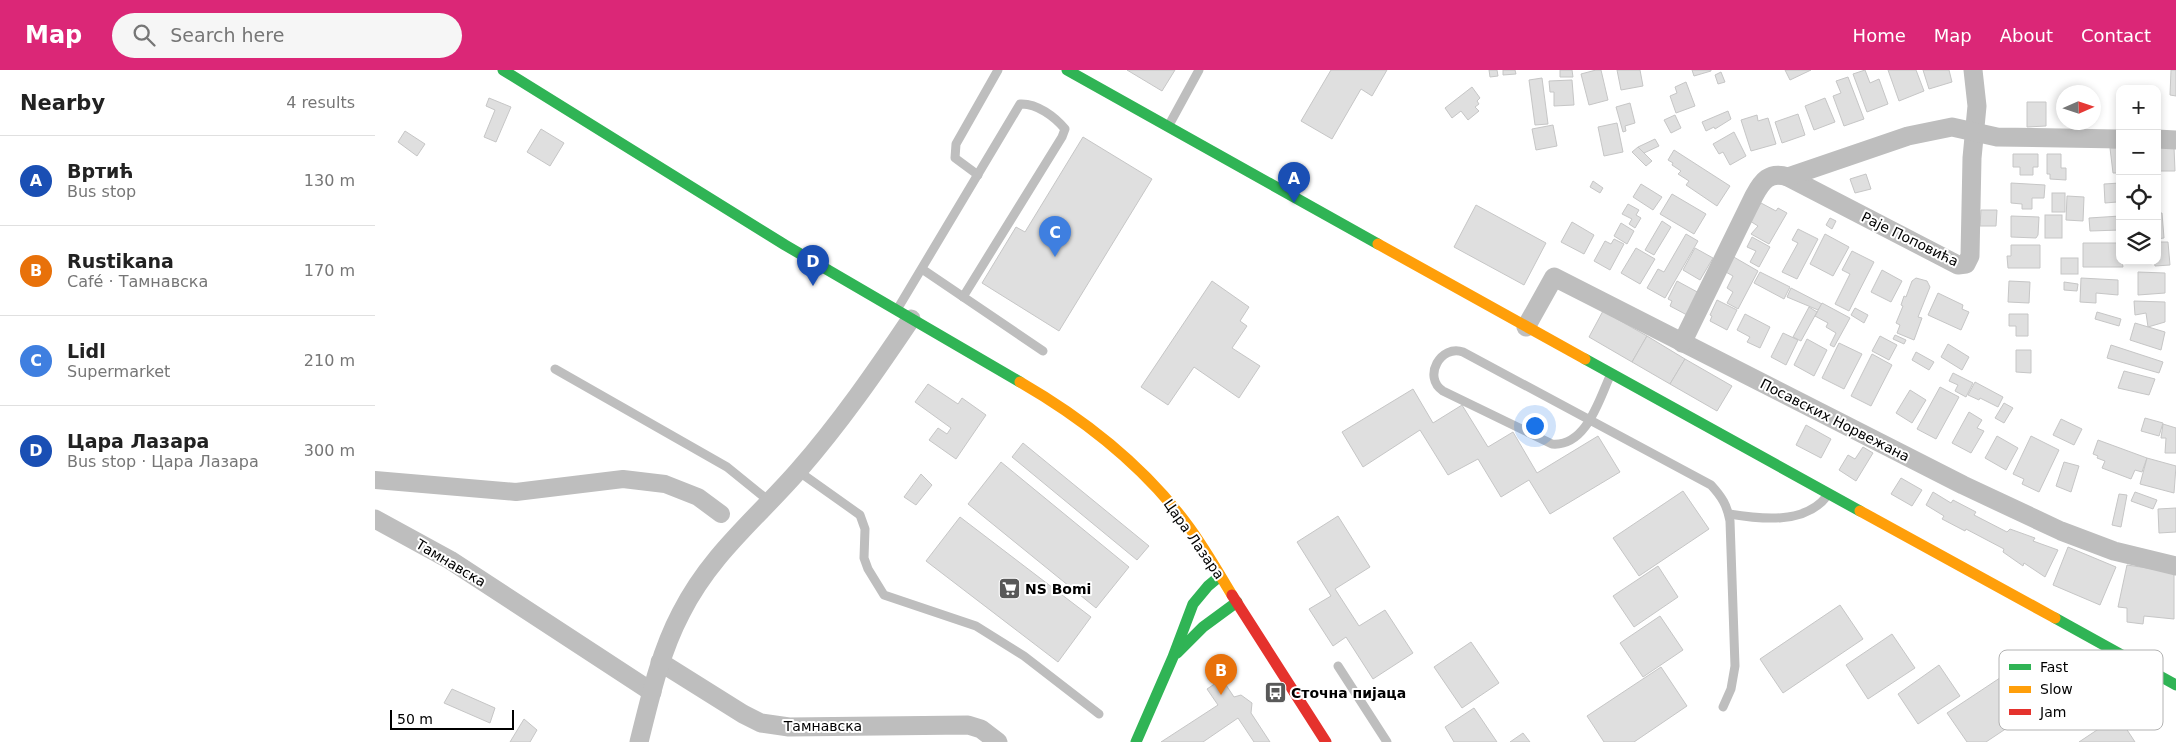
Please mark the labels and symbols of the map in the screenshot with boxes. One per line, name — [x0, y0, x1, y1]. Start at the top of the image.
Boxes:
north arrow — [2056, 85, 2101, 130]
pin: A — [1278, 162, 1310, 203]
street label: Раје Поповића — [1859, 209, 1961, 269]
pin: C — [1039, 216, 1071, 257]
pin: D — [797, 245, 829, 286]
street label: Посавских Норвежана — [1758, 375, 1912, 465]
your location — [1522, 413, 1548, 439]
street label: Цара Лазара — [1160, 496, 1228, 582]
street label: Тамнавска — [412, 535, 489, 590]
supermarket icon: NS Bomi — [997, 577, 1021, 601]
place label: NS Bomi — [1025, 581, 1091, 597]
legend — [1999, 650, 2163, 730]
pin: B — [1205, 654, 1237, 695]
text: Fast — [2040, 659, 2069, 675]
bus stop icon: Сточна пијаца — [1263, 681, 1287, 705]
text: Slow — [2040, 681, 2073, 697]
place label: Сточна пијаца — [1291, 685, 1406, 701]
text: Jam — [2039, 704, 2066, 720]
scale bar — [390, 707, 514, 730]
street label: Тамнавска — [783, 718, 862, 734]

